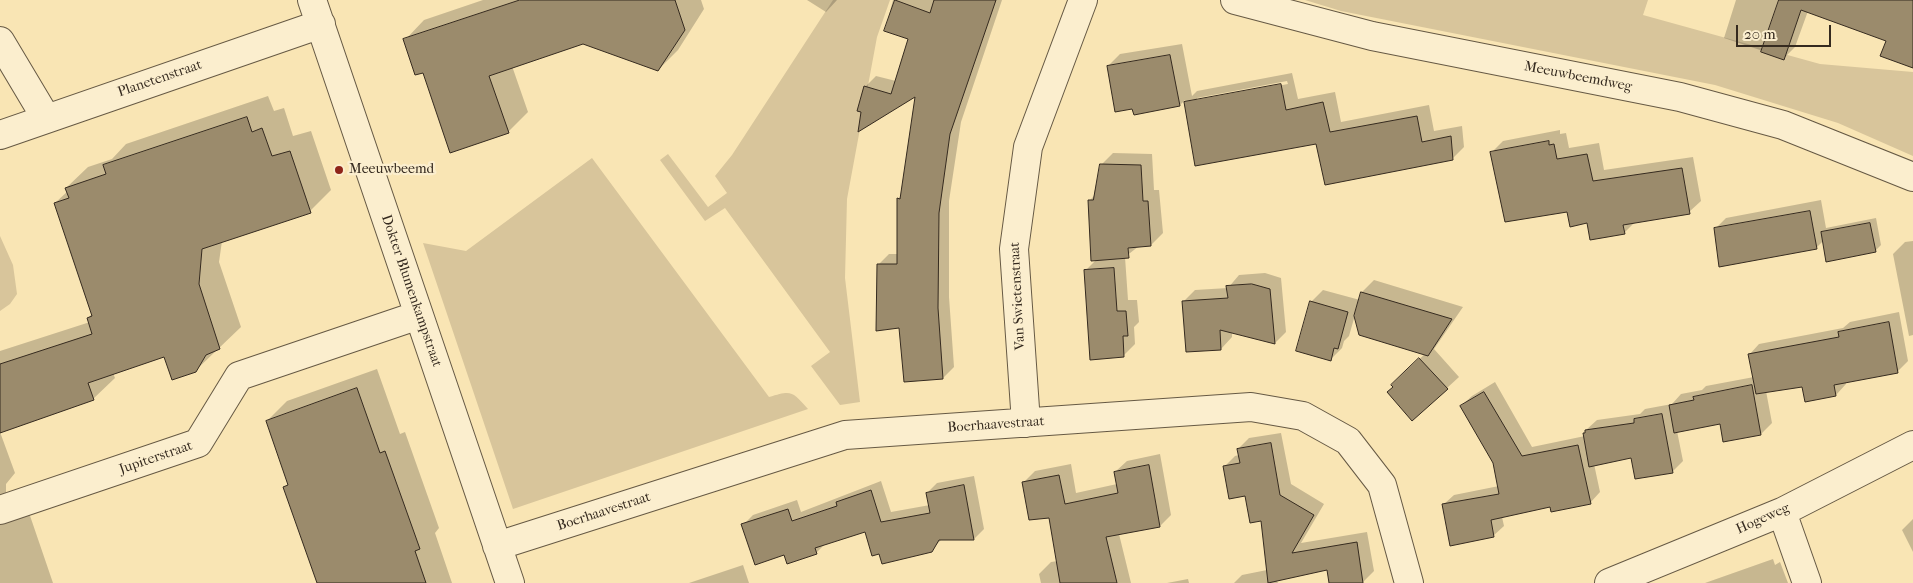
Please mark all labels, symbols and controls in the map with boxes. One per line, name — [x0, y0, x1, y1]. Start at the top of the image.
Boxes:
scale bar — [1738, 15, 1833, 47]
text: 20 m — [1744, 25, 1776, 43]
street label: Planetenstraat — [116, 57, 204, 101]
street label: Meeuwbeemdweg — [1523, 58, 1633, 96]
place label: Meeuwbeemd — [349, 162, 434, 178]
marker: Meeuwbeemd — [333, 164, 345, 176]
street label: Dokter Blumenkampstraat — [377, 213, 445, 369]
street label: Van Swietenstraat — [1007, 241, 1029, 351]
street label: Boerhaavestraat — [947, 413, 1045, 437]
street label: Jupiterstraat — [117, 438, 195, 478]
street label: Boerhaavestraat — [555, 489, 653, 535]
street label: Hogeweg — [1734, 500, 1792, 538]

